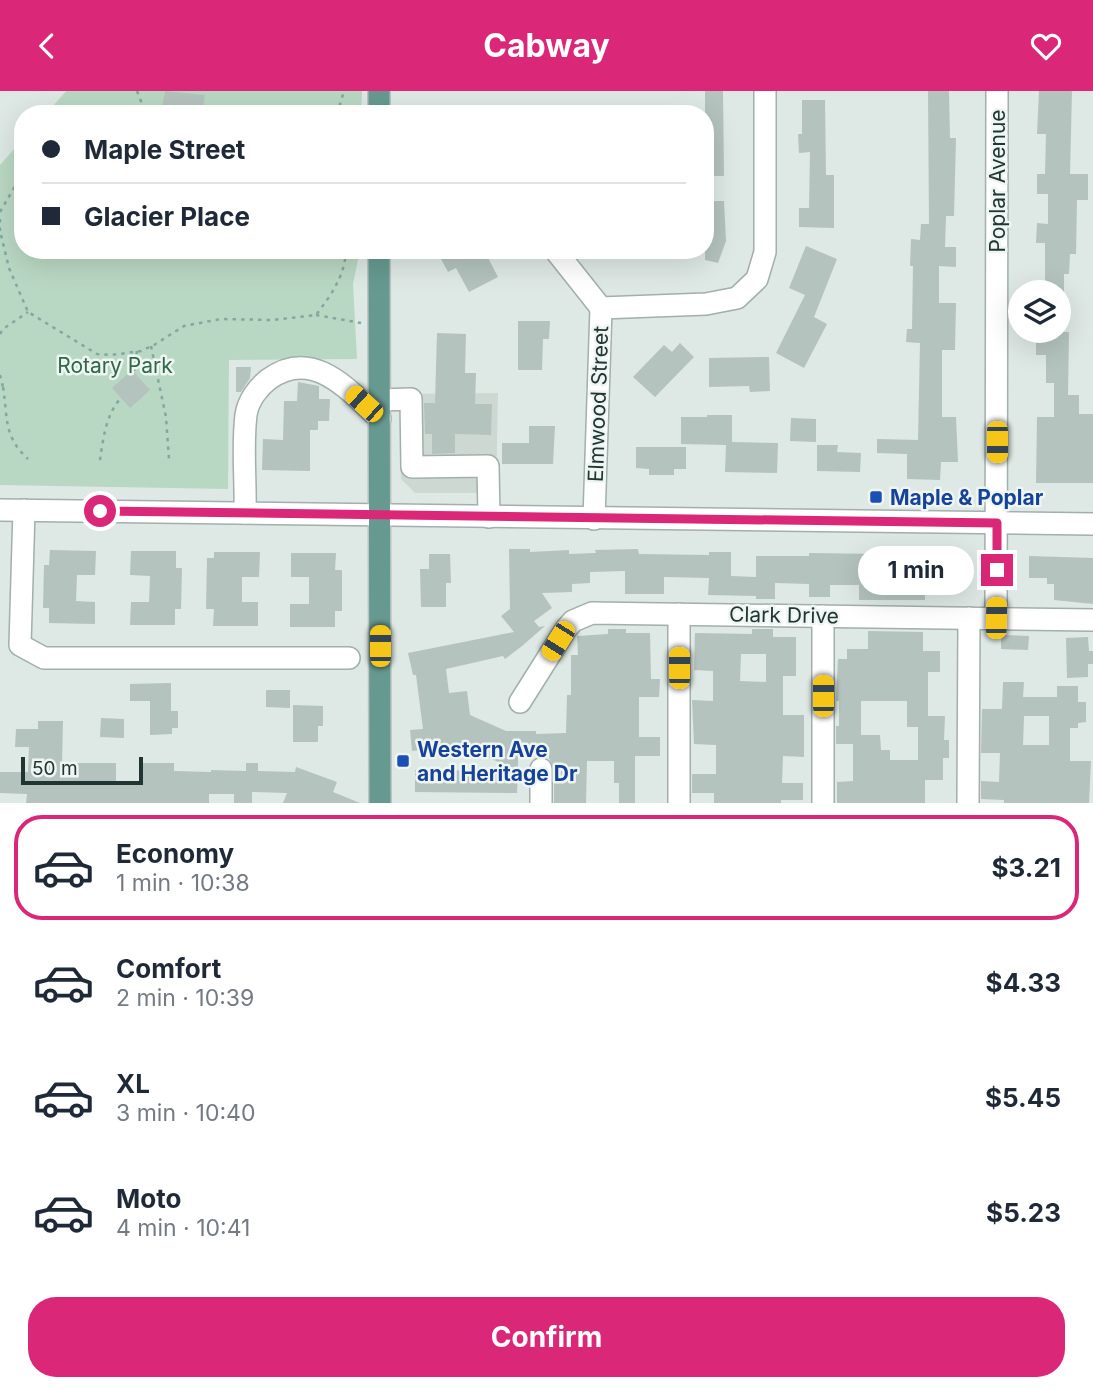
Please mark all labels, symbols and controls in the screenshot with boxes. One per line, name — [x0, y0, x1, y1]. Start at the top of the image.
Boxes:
text: Cabway — [483, 26, 610, 65]
icon: back — [28, 27, 66, 65]
icon: heart — [1027, 27, 1065, 65]
street label: Poplar Avenue — [985, 109, 1010, 253]
text: Maple Street — [84, 134, 245, 165]
text: Glacier Place — [84, 201, 250, 232]
map controls — [1008, 280, 1071, 343]
button: layers — [1008, 280, 1071, 343]
street label: Elmwood Street — [583, 325, 613, 482]
park label: Rotary Park — [57, 353, 173, 378]
car — [342, 382, 387, 426]
car — [987, 421, 1008, 463]
place label: Maple & Poplar — [890, 485, 1044, 510]
marker: Maple & Poplar — [868, 489, 884, 505]
route start — [84, 495, 116, 527]
callout: 1 min — [857, 545, 972, 595]
route end — [981, 554, 1013, 586]
text: 1 min — [888, 556, 944, 584]
car — [986, 597, 1007, 639]
street label: Clark Drive — [729, 602, 839, 628]
car — [538, 618, 579, 664]
car — [370, 625, 391, 667]
car — [669, 647, 690, 689]
car — [813, 675, 834, 717]
place label: Western Ave and Heritage Dr — [417, 737, 578, 786]
marker: Western Ave and Heritage Dr — [395, 753, 411, 769]
scale bar — [21, 754, 144, 786]
text: 50 m — [32, 757, 78, 780]
icon: car — [32, 836, 95, 899]
text: Economy — [116, 838, 234, 869]
text: $3.21 — [991, 852, 1061, 883]
text: 1 min · 10:38 — [116, 869, 250, 897]
icon: car — [32, 951, 95, 1014]
text: Comfort — [116, 953, 221, 984]
text: $4.33 — [986, 967, 1061, 998]
text: 2 min · 10:39 — [116, 984, 254, 1012]
icon: car — [32, 1066, 95, 1129]
text: XL — [116, 1068, 150, 1099]
text: $5.45 — [985, 1082, 1061, 1113]
text: 3 min · 10:40 — [116, 1099, 255, 1127]
icon: car — [32, 1181, 95, 1244]
text: Moto — [116, 1183, 181, 1214]
text: $5.23 — [986, 1197, 1061, 1228]
text: 4 min · 10:41 — [116, 1214, 250, 1242]
button: Confirm — [28, 1297, 1065, 1377]

